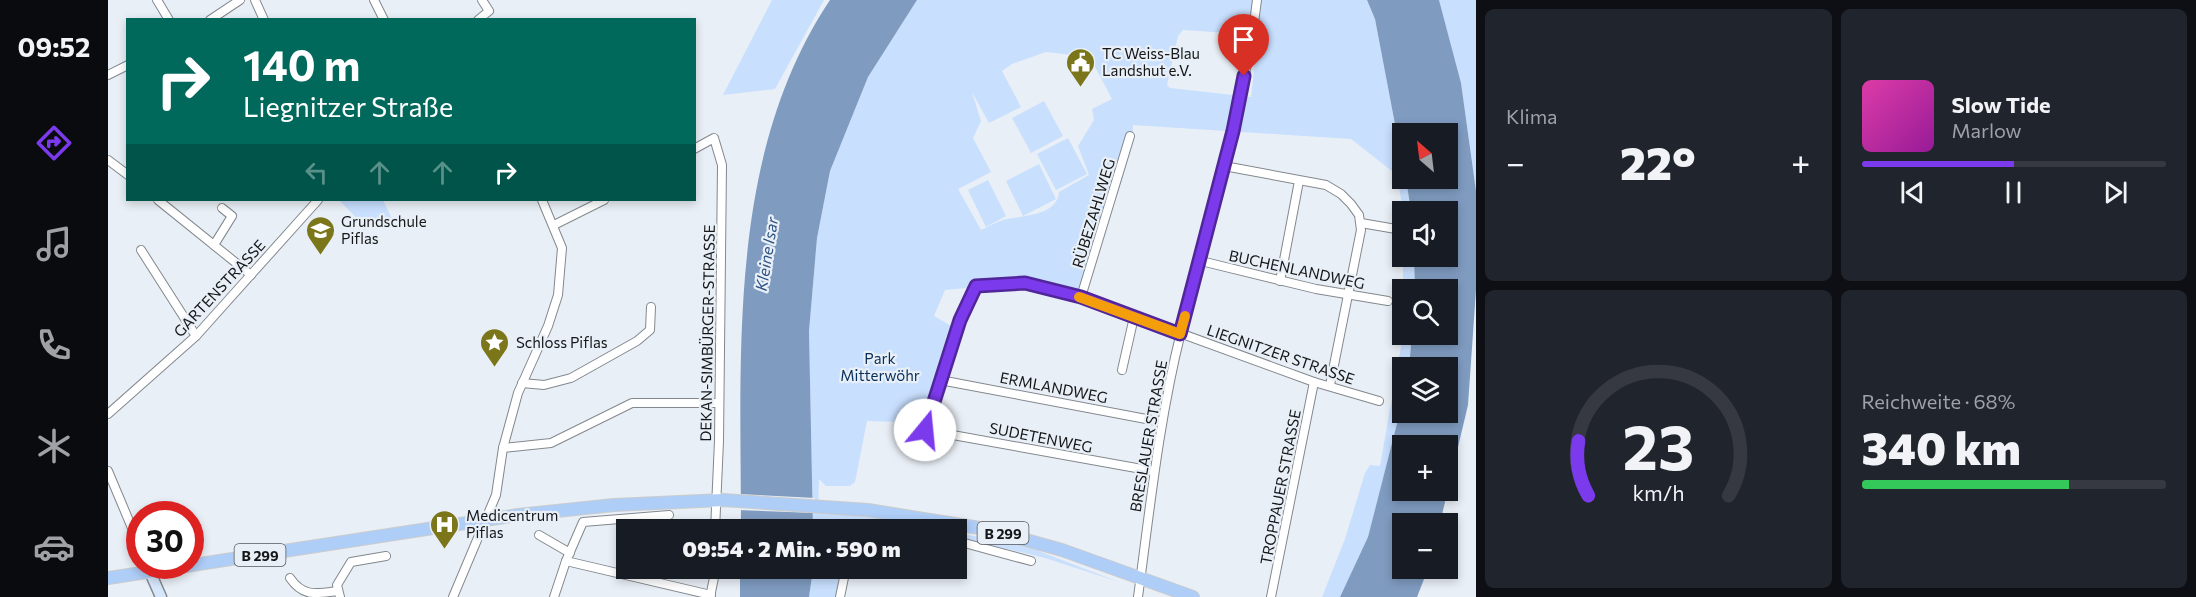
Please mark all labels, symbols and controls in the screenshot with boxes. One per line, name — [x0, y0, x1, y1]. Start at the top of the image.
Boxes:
pin — [1218, 14, 1269, 76]
icon: arrive — [1227, 23, 1260, 56]
text: 09:52 — [18, 30, 90, 63]
text: 140 m — [243, 38, 360, 90]
icon: right — [144, 42, 222, 120]
place label: TC Weiss-Blau Landshut e.V. — [1102, 44, 1200, 79]
public building icon: TC Weiss-Blau Landshut e.V. — [1065, 46, 1097, 88]
text: Liegnitzer Straße — [243, 90, 453, 123]
text: Slow Tide — [1952, 91, 2051, 118]
text: Klima — [1506, 104, 1558, 128]
text: Marlow — [1952, 118, 2022, 142]
icon: directions — [33, 122, 75, 164]
north arrow — [1392, 123, 1458, 189]
map controls — [1392, 123, 1458, 579]
text: 22° — [1620, 134, 1696, 189]
text: − — [1506, 141, 1525, 182]
text: + — [1791, 141, 1810, 182]
icon: left — [300, 156, 333, 189]
icon: ahead — [363, 156, 396, 189]
icon: ahead — [426, 156, 459, 189]
icon: right — [489, 156, 522, 189]
street label: RÜBEZAHLWEG — [1068, 156, 1118, 270]
icon: previous — [1896, 176, 1929, 209]
icon: pause — [1997, 176, 2030, 209]
icon: next — [2099, 176, 2132, 209]
button: sound — [1392, 201, 1458, 267]
place label: Grundschule Piflas — [341, 212, 427, 247]
school or university icon: Grundschule Piflas — [304, 214, 336, 256]
water label: Kleine Isar — [751, 215, 781, 292]
icon: music — [33, 223, 75, 265]
street label: DEKAN-SIMBÜRGER-STRASSE — [696, 224, 718, 442]
street label: GARTENSTRASSE — [169, 236, 269, 340]
street label: BUCHENLANDWEG — [1227, 246, 1367, 292]
button: search — [1392, 279, 1458, 345]
street label: LIEGNITZER STRASSE — [1205, 320, 1357, 388]
icon: phone — [33, 324, 75, 366]
place icon: Schloss Piflas — [479, 326, 511, 368]
place label: Schloss Piflas — [516, 333, 608, 351]
park label: Park Mitterwöhr — [840, 349, 920, 384]
button: layers — [1392, 357, 1458, 423]
street label: BRESLAUER STRASSE — [1126, 359, 1170, 513]
street label: ERMLANDWEG — [999, 368, 1109, 406]
text: Reichweite · 68% — [1862, 389, 2015, 413]
position arrow — [893, 398, 957, 462]
text: 23 — [1622, 407, 1694, 483]
street label: TROPPAUER STRASSE — [1256, 408, 1304, 566]
street label: SUDETENWEG — [988, 418, 1094, 456]
text: 340 km — [1862, 419, 2021, 474]
icon: climate — [33, 425, 75, 467]
button: + — [1392, 435, 1458, 501]
text: km/h — [1632, 479, 1684, 505]
speed limit sign: 30 — [126, 501, 204, 579]
place label: Medicentrum Piflas — [466, 506, 558, 541]
hospital icon: Medicentrum Piflas — [429, 508, 461, 550]
button: − — [1392, 513, 1458, 579]
road number: B 299 — [978, 522, 1028, 544]
icon: car — [33, 526, 75, 568]
text: 09:54 · 2 Min. · 590 m — [682, 535, 901, 562]
road number: B 299 — [234, 544, 286, 566]

